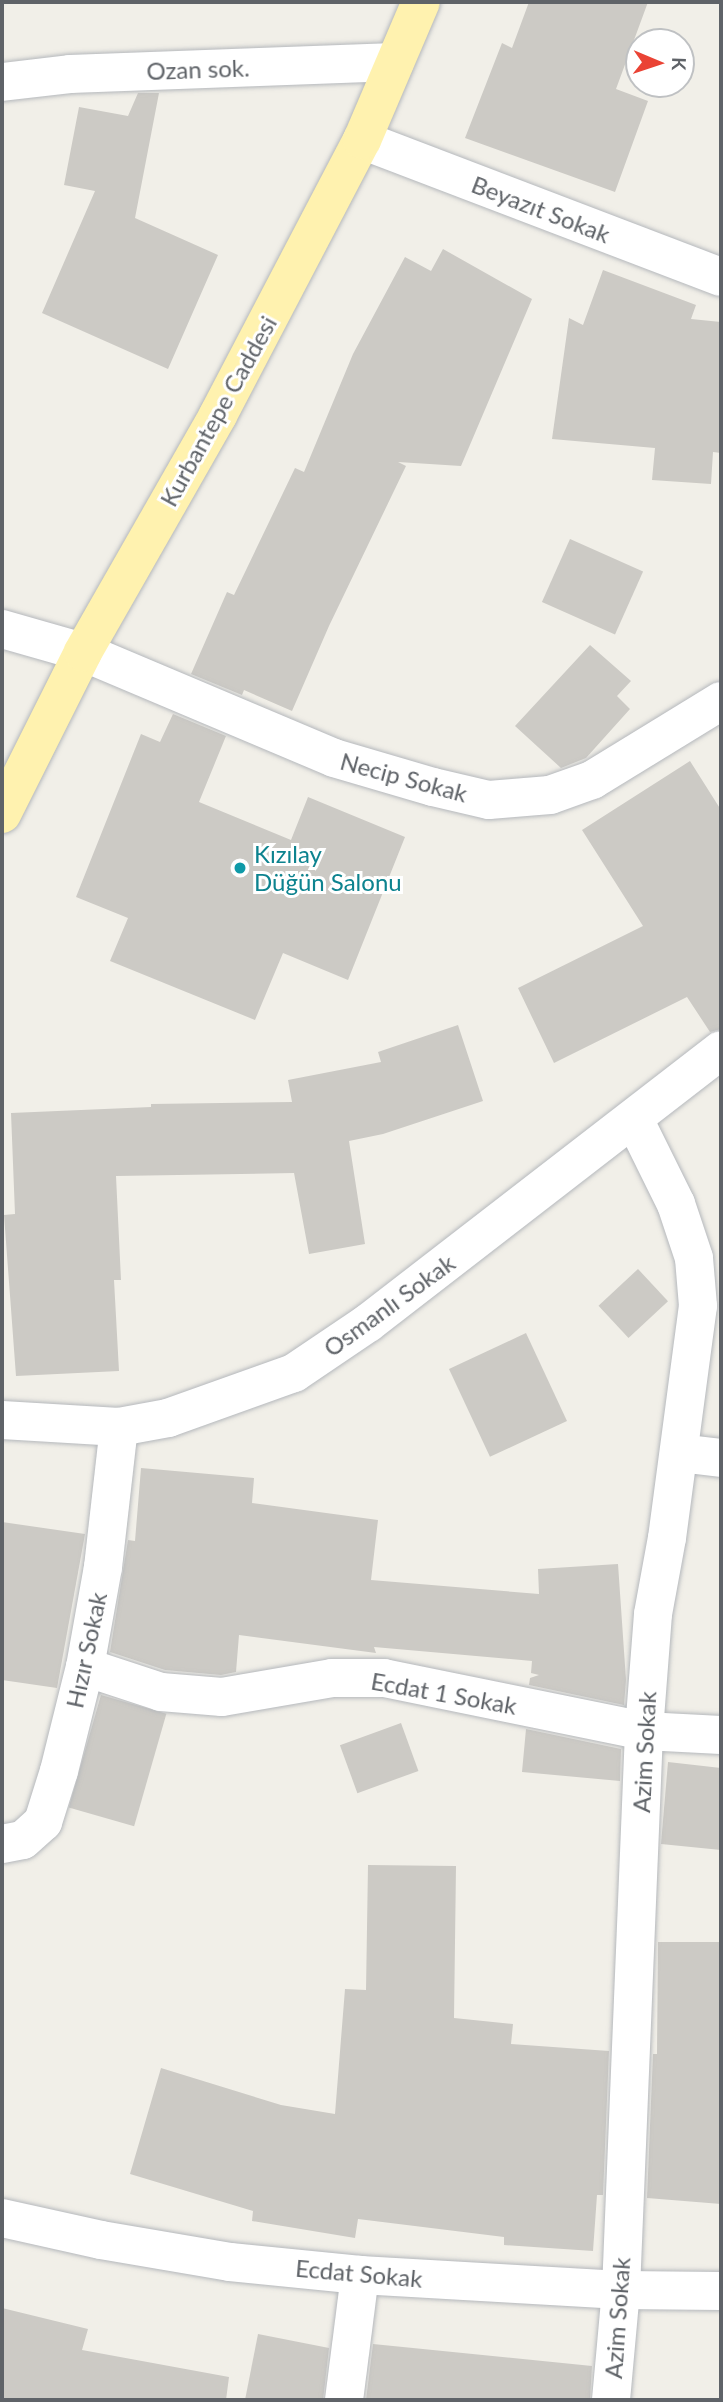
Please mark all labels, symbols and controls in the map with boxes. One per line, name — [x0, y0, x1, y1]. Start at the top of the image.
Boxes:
north arrow — [625, 28, 695, 98]
street label: Ozan sok. — [146, 53, 250, 85]
text: K — [668, 57, 691, 71]
street label: Beyazıt Sokak — [468, 169, 614, 249]
street label: Kurbantepe Caddesi — [154, 311, 282, 511]
street label: Necip Sokak — [337, 746, 471, 808]
place label: Kızılay Düğün Salonu — [254, 840, 402, 896]
marker: Kızılay Düğün Salonu — [232, 860, 248, 876]
street label: Osmanlı Sokak — [318, 1248, 460, 1362]
street label: Hızır Sokak — [60, 1589, 112, 1711]
street label: Ecdat 1 Sokak — [369, 1666, 519, 1720]
street label: Azim Sokak — [626, 1691, 662, 1813]
street label: Ecdat Sokak — [294, 2253, 424, 2293]
street label: Azim Sokak — [598, 2256, 636, 2380]

